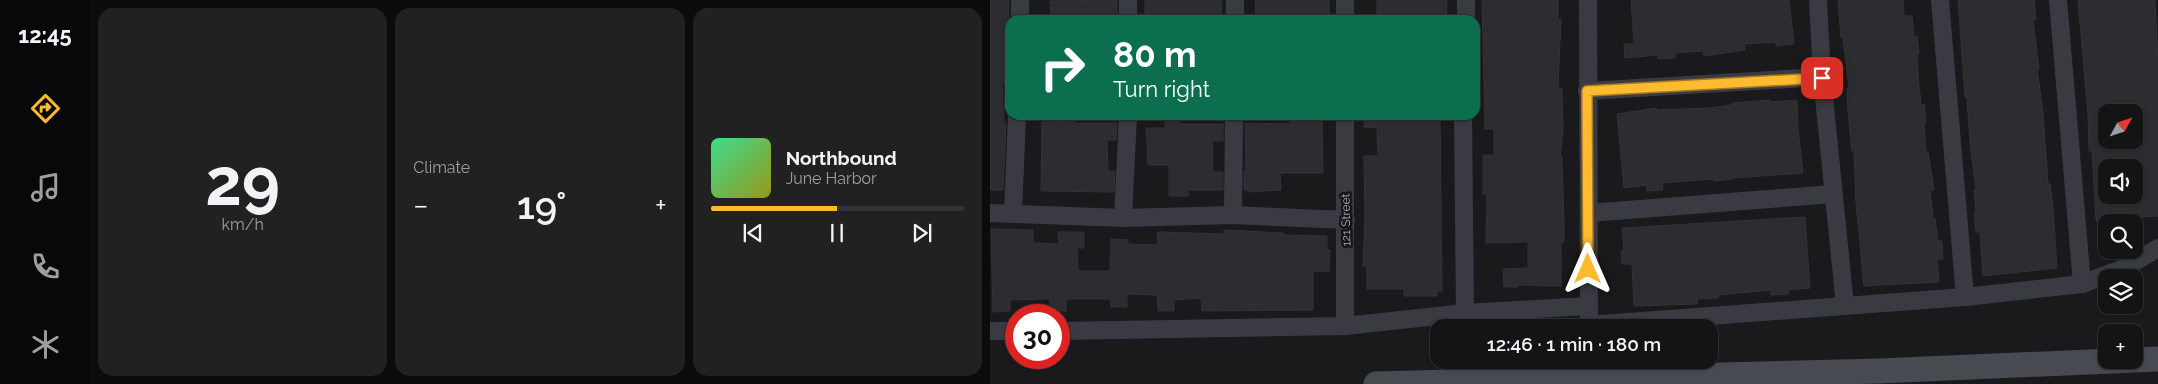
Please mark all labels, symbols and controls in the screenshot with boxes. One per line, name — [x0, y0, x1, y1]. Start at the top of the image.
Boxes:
text: 12:45 — [18, 22, 72, 48]
text: 80 m — [1113, 34, 1197, 75]
icon: right — [1030, 35, 1095, 100]
pin — [1801, 57, 1843, 99]
icon: arrive — [1808, 64, 1836, 92]
text: Turn right — [1113, 76, 1210, 102]
icon: directions — [28, 91, 63, 126]
north arrow — [2098, 104, 2142, 149]
map controls — [2098, 104, 2143, 369]
text: 29 — [205, 144, 280, 220]
text: Northbound — [786, 147, 897, 169]
text: Climate — [413, 158, 470, 177]
button: sound — [2098, 159, 2143, 204]
text: June Harbor — [786, 169, 877, 188]
icon: music — [28, 170, 63, 205]
text: 19° — [517, 183, 567, 228]
text: − — [413, 189, 428, 222]
text: + — [655, 189, 667, 222]
street label: 121 Street — [1339, 193, 1353, 247]
button: search — [2098, 214, 2143, 259]
text: km/h — [222, 215, 264, 234]
icon: previous — [739, 219, 767, 247]
icon: pause — [823, 219, 851, 247]
icon: next — [908, 219, 936, 247]
position arrow — [1561, 242, 1613, 294]
icon: phone — [28, 249, 63, 284]
button: layers — [2098, 269, 2143, 314]
speed limit sign: 30 — [1005, 304, 1070, 369]
button: + — [2098, 324, 2143, 369]
icon: climate — [28, 327, 63, 362]
text: 12:46 · 1 min · 180 m — [1487, 333, 1661, 355]

